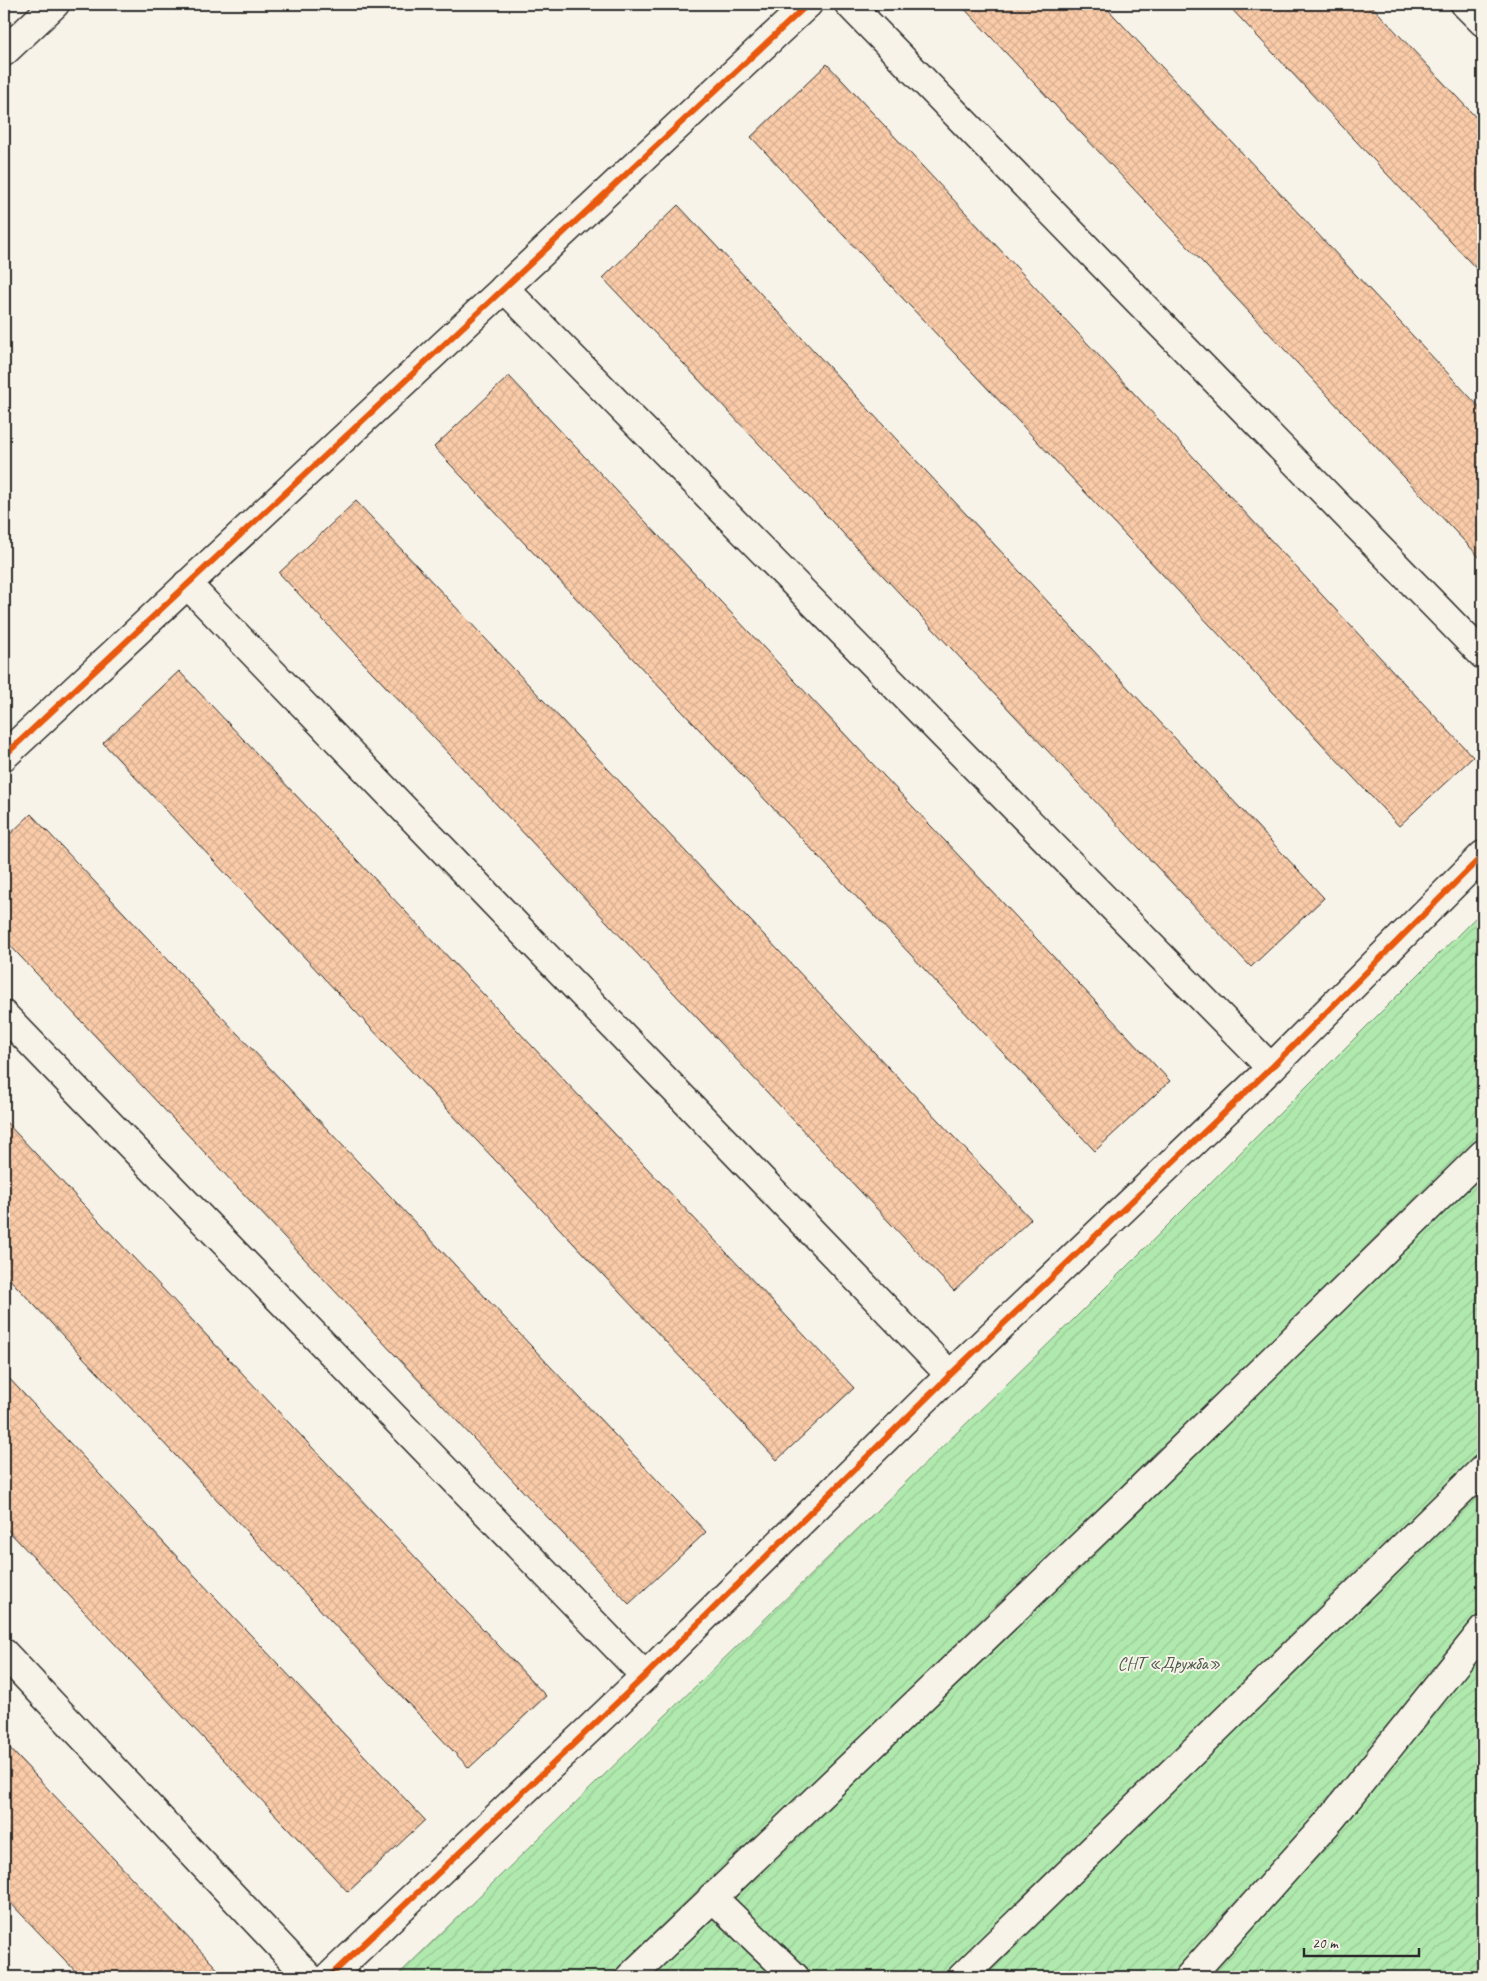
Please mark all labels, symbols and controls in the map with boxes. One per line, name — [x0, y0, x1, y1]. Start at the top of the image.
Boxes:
park label: СНТ «Дружба» — [1118, 1652, 1221, 1674]
scale bar — [1304, 1926, 1420, 1958]
text: 20 m — [1312, 1934, 1339, 1953]

